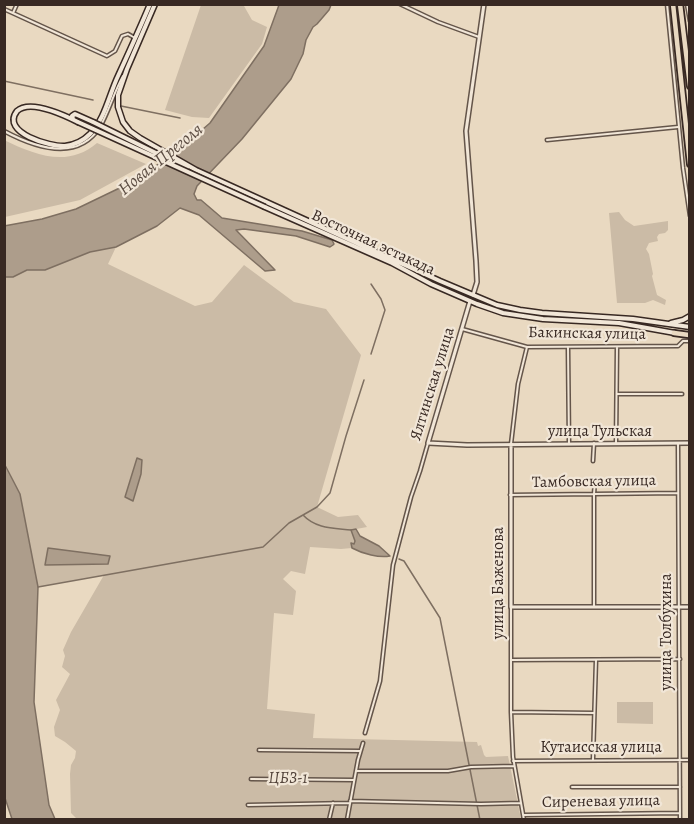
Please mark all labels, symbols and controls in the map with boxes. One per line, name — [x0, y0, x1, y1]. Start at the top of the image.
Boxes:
water label: Новая Преголя — [114, 119, 208, 201]
street label: Восточная эстакада — [308, 206, 438, 280]
street label: Бакинская улица — [528, 323, 646, 345]
street label: Ялтинская улица — [407, 325, 459, 443]
street label: улица Тульская — [548, 422, 652, 442]
street label: Тамбовская улица — [532, 471, 656, 493]
street label: улица Баженова — [489, 527, 509, 639]
street label: улица Толбухина — [657, 573, 677, 691]
street label: Кутаисская улица — [540, 738, 662, 758]
park label: ЦБЗ-1 — [268, 769, 308, 789]
street label: Сиреневая улица — [542, 791, 660, 813]

